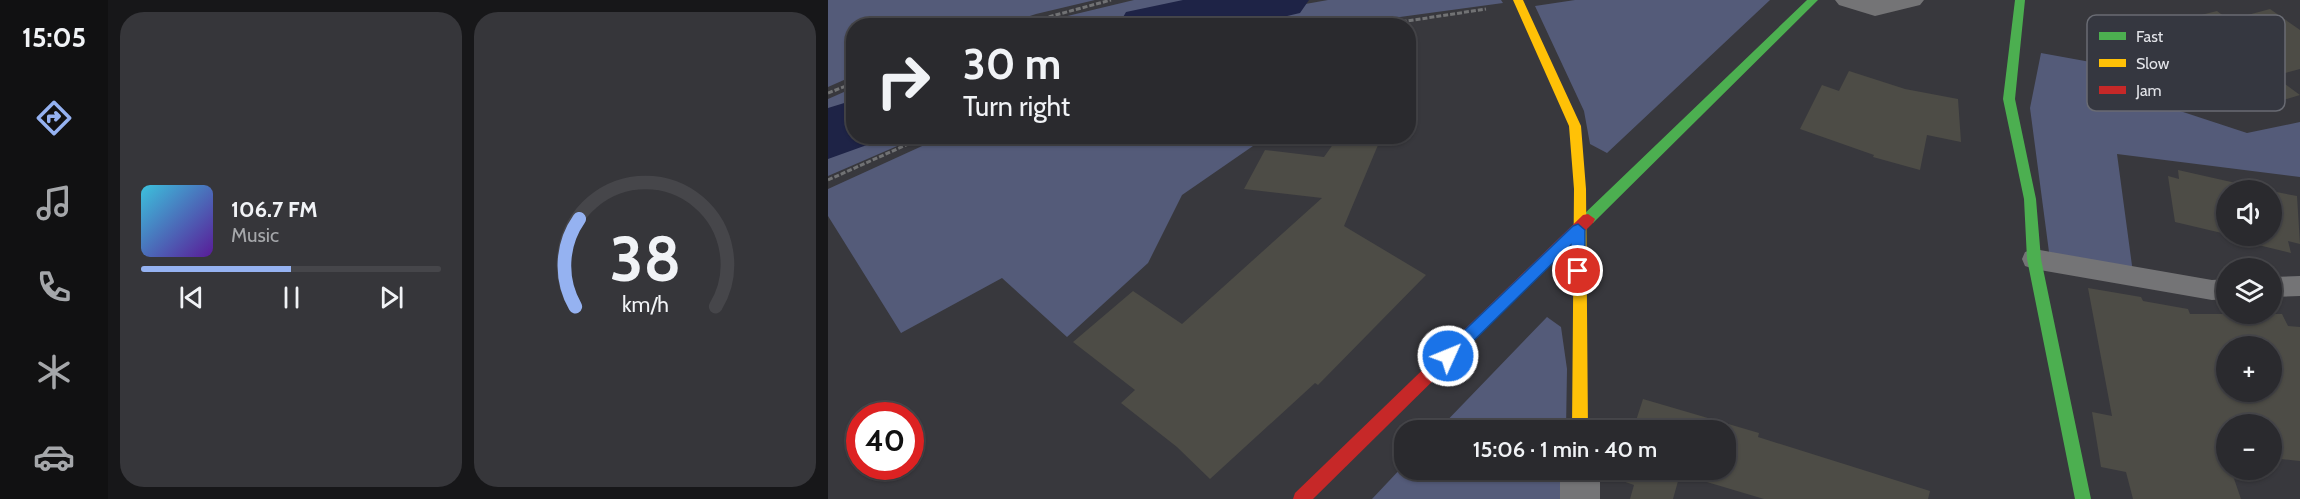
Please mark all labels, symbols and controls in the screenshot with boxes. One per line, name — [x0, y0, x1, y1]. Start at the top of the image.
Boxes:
legend — [2087, 15, 2285, 111]
text: 15:05 — [22, 21, 86, 54]
text: Fast — [2136, 27, 2164, 46]
text: 30 m — [963, 38, 1061, 90]
icon: right — [864, 42, 942, 120]
text: Slow — [2136, 54, 2170, 73]
text: Jam — [2135, 81, 2162, 100]
text: Turn right — [963, 90, 1070, 123]
icon: directions — [33, 97, 75, 139]
map controls — [2216, 180, 2282, 480]
button: sound — [2216, 180, 2282, 246]
icon: music — [33, 182, 75, 224]
text: 106.7 FM — [231, 196, 318, 223]
text: 38 — [609, 221, 681, 297]
text: Music — [231, 223, 279, 247]
pin — [1552, 245, 1603, 296]
icon: arrive — [1561, 254, 1594, 287]
button: layers — [2216, 258, 2282, 324]
icon: phone — [33, 266, 75, 308]
icon: previous — [175, 281, 208, 314]
icon: pause — [275, 281, 308, 314]
icon: next — [375, 281, 408, 314]
text: km/h — [622, 291, 668, 317]
position arrow — [1416, 324, 1480, 388]
button: + — [2216, 336, 2282, 402]
icon: climate — [33, 351, 75, 393]
speed limit sign: 40 — [846, 402, 924, 480]
button: − — [2216, 414, 2282, 480]
icon: car — [33, 436, 75, 478]
text: 15:06 · 1 min · 40 m — [1473, 436, 1657, 463]

